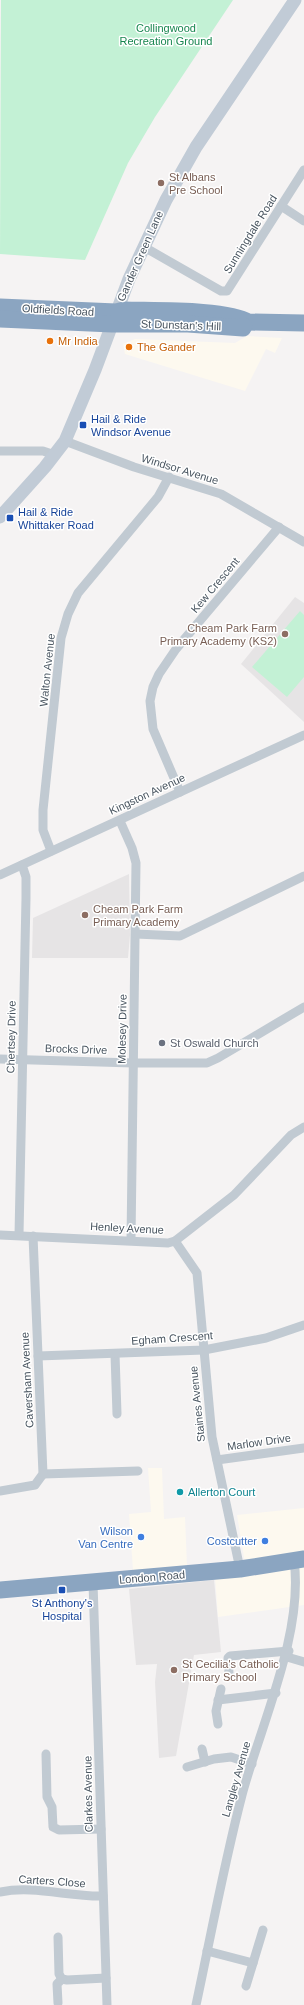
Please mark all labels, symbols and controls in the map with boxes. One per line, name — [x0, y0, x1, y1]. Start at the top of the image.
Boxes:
park label: Collingwood Recreation Ground — [120, 22, 212, 47]
place label: St Albans Pre School — [169, 171, 223, 196]
marker: St Albans Pre School — [156, 178, 166, 188]
street label: Sunningdale Road — [221, 192, 279, 276]
street label: Gander Green Lane — [115, 209, 165, 303]
street label: Oldfields Road — [22, 302, 94, 318]
street label: St Dunstan's Hill — [141, 318, 221, 332]
place label: Mr India — [58, 335, 99, 347]
marker: Mr India — [45, 336, 55, 346]
place label: The Gander — [137, 341, 196, 353]
marker: The Gander — [124, 342, 134, 352]
place label: Hail & Ride Windsor Avenue — [91, 413, 171, 438]
marker: Hail & Ride Windsor Avenue — [78, 420, 88, 430]
street label: Windsor Avenue — [140, 452, 220, 486]
place label: Hail & Ride Whittaker Road — [18, 506, 94, 531]
marker: Hail & Ride Whittaker Road — [5, 513, 15, 523]
street label: Kew Crescent — [188, 555, 242, 615]
place label: Cheam Park Farm Primary Academy (KS2) — [160, 622, 277, 647]
marker: Cheam Park Farm Primary Academy (KS2) — [280, 629, 290, 639]
street label: Walton Avenue — [37, 633, 57, 707]
street label: Kingston Avenue — [107, 771, 187, 817]
place label: Cheam Park Farm Primary Academy — [93, 903, 183, 928]
marker: Cheam Park Farm Primary Academy — [80, 910, 90, 920]
street label: Molesey Drive — [115, 994, 129, 1064]
street label: Chertsey Drive — [4, 1001, 18, 1073]
place label: St Oswald Church — [170, 1037, 259, 1049]
marker: St Oswald Church — [157, 1038, 167, 1048]
street label: Brocks Drive — [45, 1042, 107, 1056]
street label: Henley Avenue — [90, 1220, 164, 1236]
street label: Egham Crescent — [131, 1329, 213, 1347]
street label: Caversham Avenue — [19, 1332, 35, 1428]
street label: Staines Avenue — [187, 1365, 207, 1443]
street label: Marlow Drive — [226, 1432, 292, 1452]
place label: Allerton Court — [188, 1486, 255, 1498]
marker: Allerton Court — [175, 1487, 185, 1497]
place label: Wilson Van Centre — [78, 1525, 133, 1550]
marker: Wilson Van Centre — [136, 1532, 146, 1542]
place label: Costcutter — [207, 1535, 257, 1547]
marker: Costcutter — [260, 1536, 270, 1546]
street label: London Road — [119, 1568, 185, 1586]
marker: St Anthony's Hospital — [57, 1585, 67, 1595]
place label: St Anthony's Hospital — [32, 1597, 93, 1622]
place label: St Cecilia's Catholic Primary School — [182, 1658, 279, 1683]
marker: St Cecilia's Catholic Primary School — [169, 1665, 179, 1675]
street label: Langley Avenue — [219, 1740, 253, 1818]
street label: Clarkes Avenue — [81, 1755, 95, 1833]
street label: Carters Close — [18, 1873, 86, 1889]

